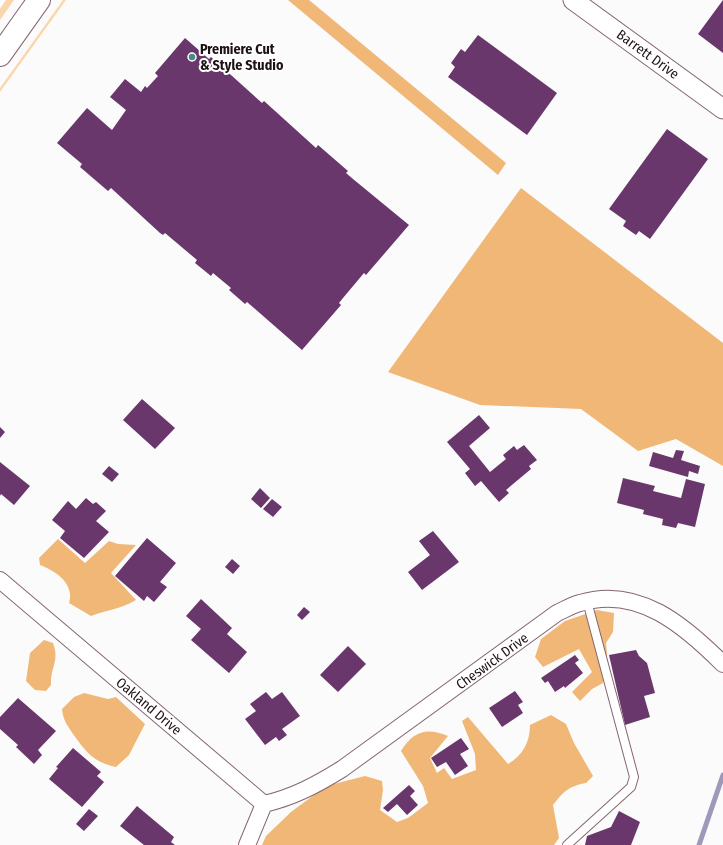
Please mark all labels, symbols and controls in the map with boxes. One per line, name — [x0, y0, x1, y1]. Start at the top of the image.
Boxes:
street label: Barrett Drive — [613, 26, 682, 83]
place label: Premiere Cut & Style Studio — [200, 41, 284, 74]
marker: Premiere Cut & Style Studio — [187, 52, 197, 62]
street label: Cheswick Drive — [453, 629, 532, 693]
street label: Oakland Drive — [112, 674, 185, 739]

